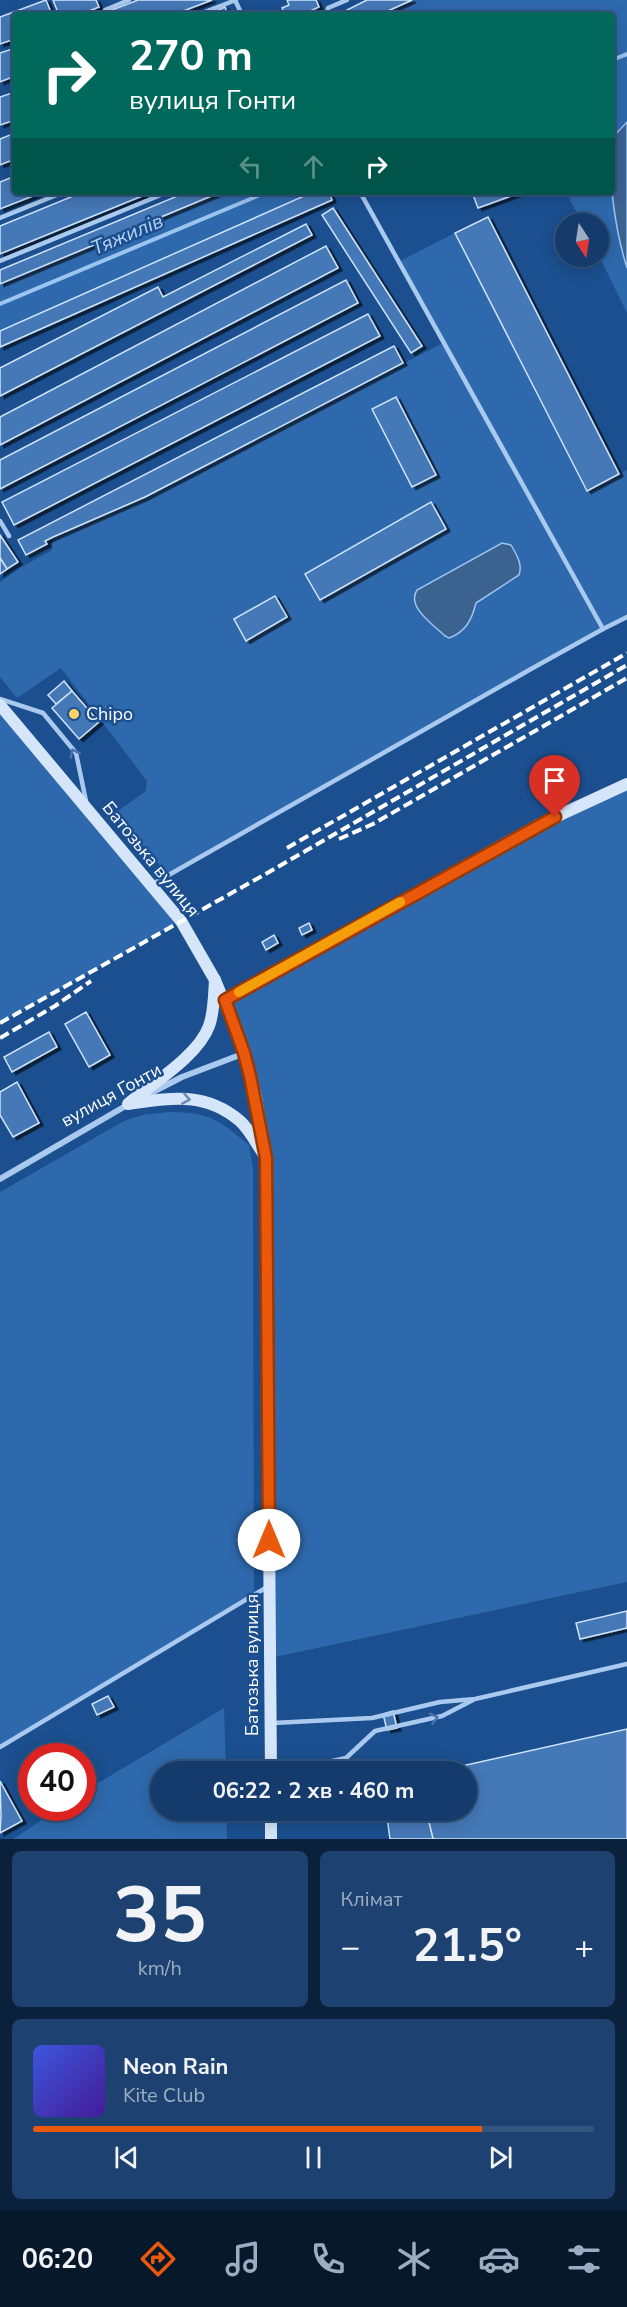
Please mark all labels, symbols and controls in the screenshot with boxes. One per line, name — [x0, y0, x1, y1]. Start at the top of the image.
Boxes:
text: 270 m — [129, 28, 253, 85]
icon: right — [30, 36, 108, 114]
text: вулиця Гонти — [129, 82, 296, 119]
icon: left — [234, 150, 267, 183]
icon: ahead — [297, 150, 330, 183]
icon: right — [360, 150, 393, 183]
water label: Тяжилів — [87, 207, 167, 262]
north arrow — [555, 213, 609, 267]
map controls — [555, 213, 609, 267]
place label: Chipo — [86, 702, 133, 726]
marker: Chipo — [67, 707, 81, 721]
one-way arrow — [69, 749, 81, 760]
pin — [529, 755, 580, 817]
icon: arrive — [538, 764, 571, 797]
street label: Батозька вулиця — [97, 796, 205, 922]
street label: вулиця Гонти — [56, 1057, 166, 1133]
one-way arrow — [180, 1092, 190, 1105]
position arrow — [237, 1508, 301, 1572]
street label: Батозька вулиця — [240, 1594, 264, 1736]
one-way arrow — [428, 1713, 439, 1725]
speed limit sign: 40 — [18, 1743, 96, 1821]
text: 06:22 · 2 хв · 460 m — [213, 1776, 414, 1806]
text: 35 — [113, 1862, 207, 1969]
text: Клімат — [341, 1886, 402, 1913]
text: 21.5° — [413, 1916, 522, 1977]
text: − — [341, 1925, 360, 1970]
text: + — [574, 1925, 594, 1970]
text: km/h — [138, 1955, 182, 1982]
text: Neon Rain — [123, 2052, 228, 2082]
text: Kite Club — [123, 2082, 205, 2109]
icon: previous — [110, 2141, 143, 2174]
icon: pause — [297, 2141, 330, 2174]
icon: next — [484, 2141, 517, 2174]
icon: directions — [137, 2238, 179, 2280]
icon: music — [222, 2238, 264, 2280]
icon: phone — [307, 2238, 349, 2280]
icon: climate — [393, 2238, 435, 2280]
icon: car — [478, 2238, 520, 2280]
icon: filters — [563, 2238, 605, 2280]
text: 06:20 — [22, 2241, 93, 2278]

